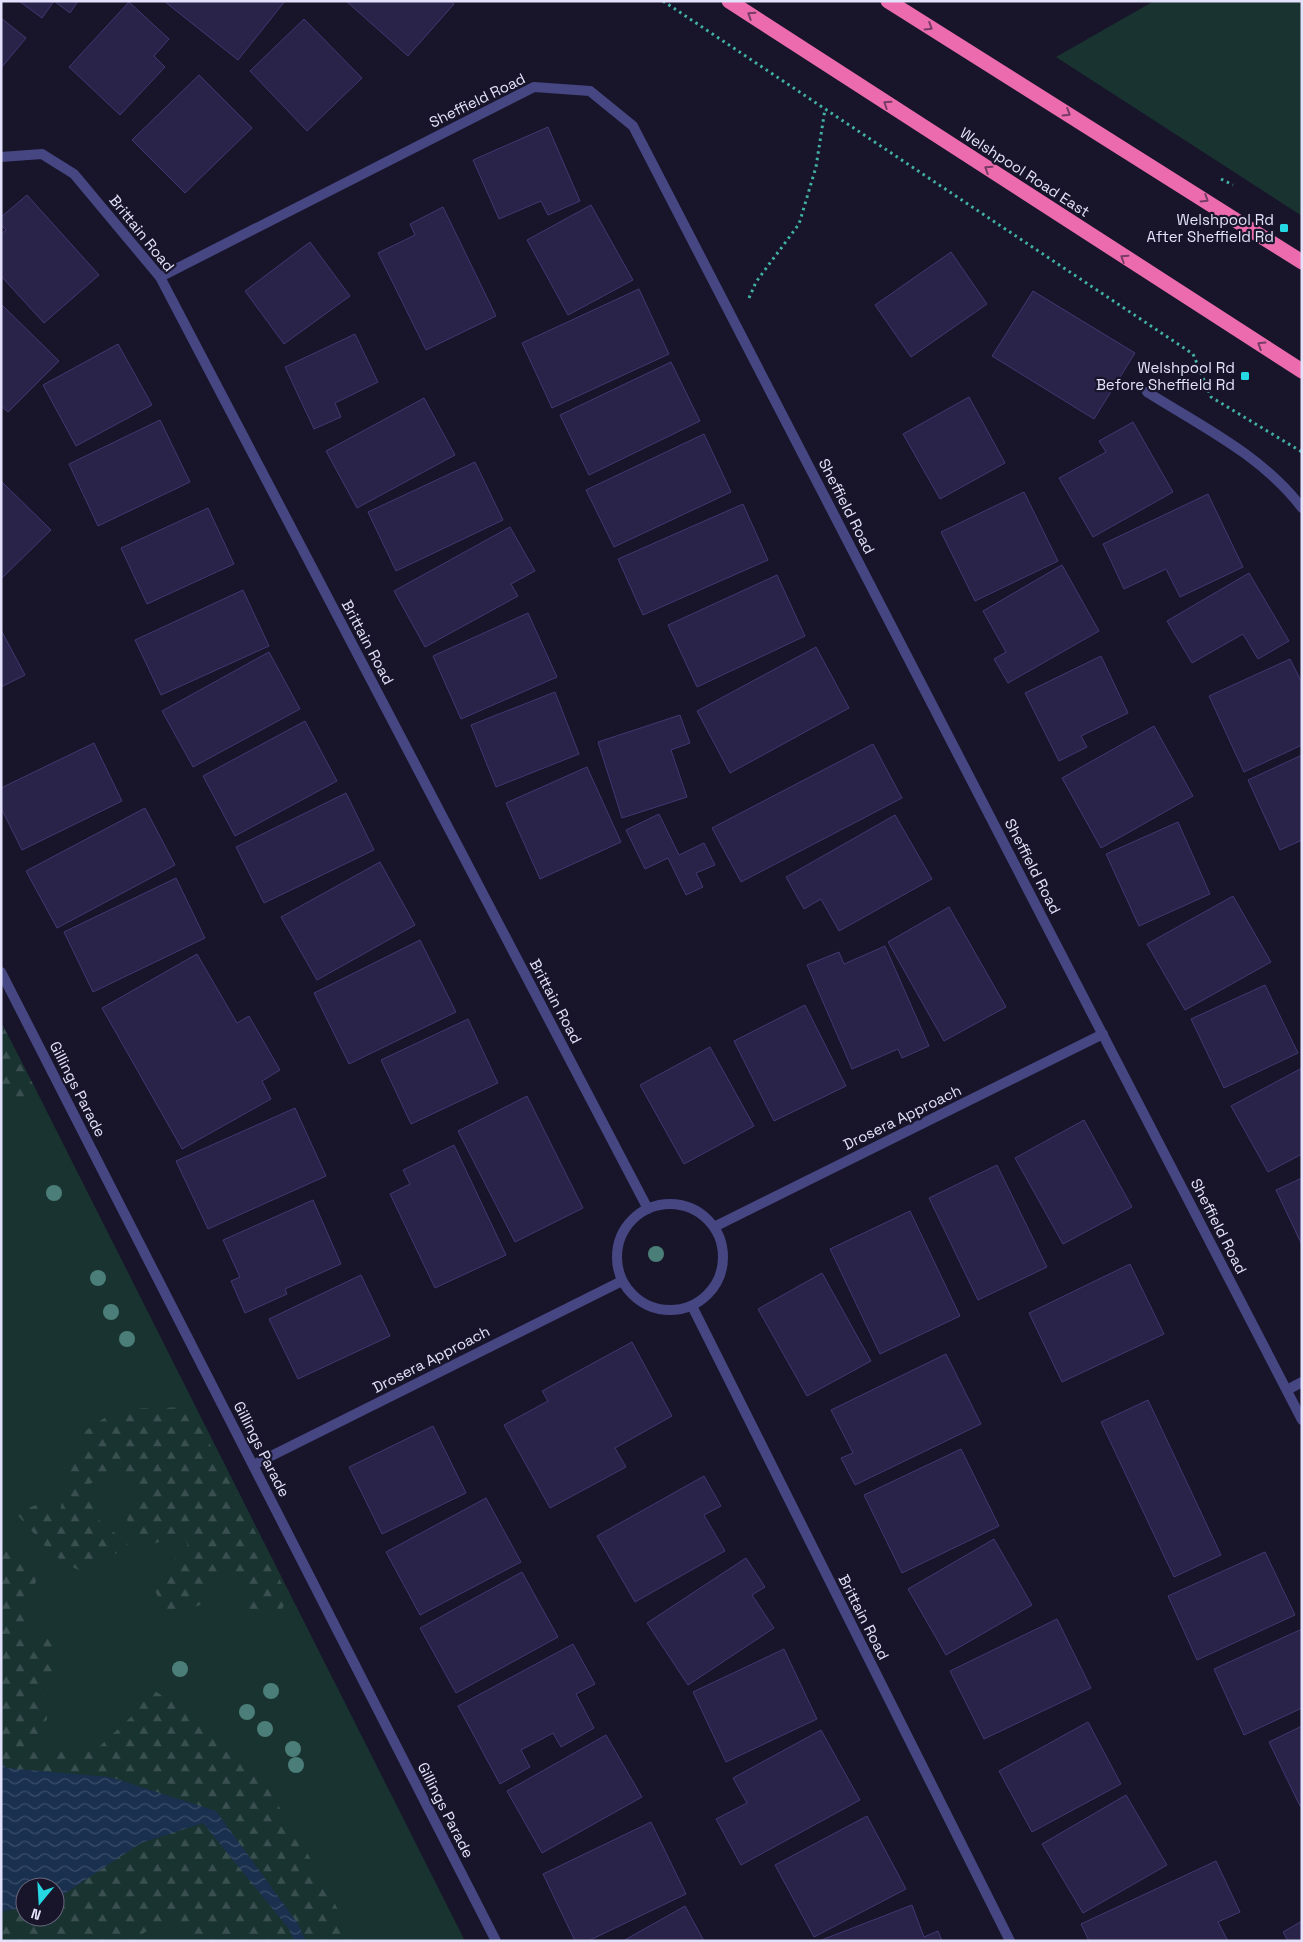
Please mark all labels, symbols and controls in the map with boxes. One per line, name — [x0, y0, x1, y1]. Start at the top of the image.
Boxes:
one-way arrow — [747, 12, 756, 22]
one-way arrow — [924, 21, 933, 30]
street label: Sheffield Road — [426, 69, 528, 131]
one-way arrow — [884, 100, 893, 110]
one-way arrow — [1062, 107, 1071, 117]
street label: Welshpool Road East — [957, 123, 1093, 221]
one-way arrow — [984, 166, 993, 175]
street label: Brittain Road — [105, 191, 179, 275]
one-way arrow — [1199, 193, 1208, 203]
place label: Welshpool Rd After Sheffield Rd — [1147, 210, 1274, 246]
marker: Welshpool Rd After Sheffield Rd — [1278, 222, 1290, 234]
one-way arrow — [1120, 254, 1129, 264]
one-way arrow — [1257, 342, 1266, 352]
place label: Welshpool Rd Before Sheffield Rd — [1096, 358, 1235, 394]
marker: Welshpool Rd Before Sheffield Rd — [1239, 370, 1251, 382]
street label: Sheffield Road — [815, 455, 879, 557]
street label: Brittain Road — [338, 596, 398, 688]
street label: Sheffield Road — [1001, 815, 1065, 917]
street label: Brittain Road — [526, 955, 586, 1047]
street label: Gillings Parade — [46, 1038, 110, 1140]
street label: Drosera Approach — [840, 1080, 964, 1154]
street label: Sheffield Road — [1187, 1175, 1251, 1277]
street label: Drosera Approach — [369, 1321, 493, 1397]
street label: Gillings Parade — [230, 1398, 294, 1500]
street label: Brittain Road — [834, 1571, 894, 1663]
street label: Gillings Parade — [414, 1759, 478, 1861]
north arrow — [15, 1877, 65, 1927]
text: N — [29, 1904, 43, 1924]

